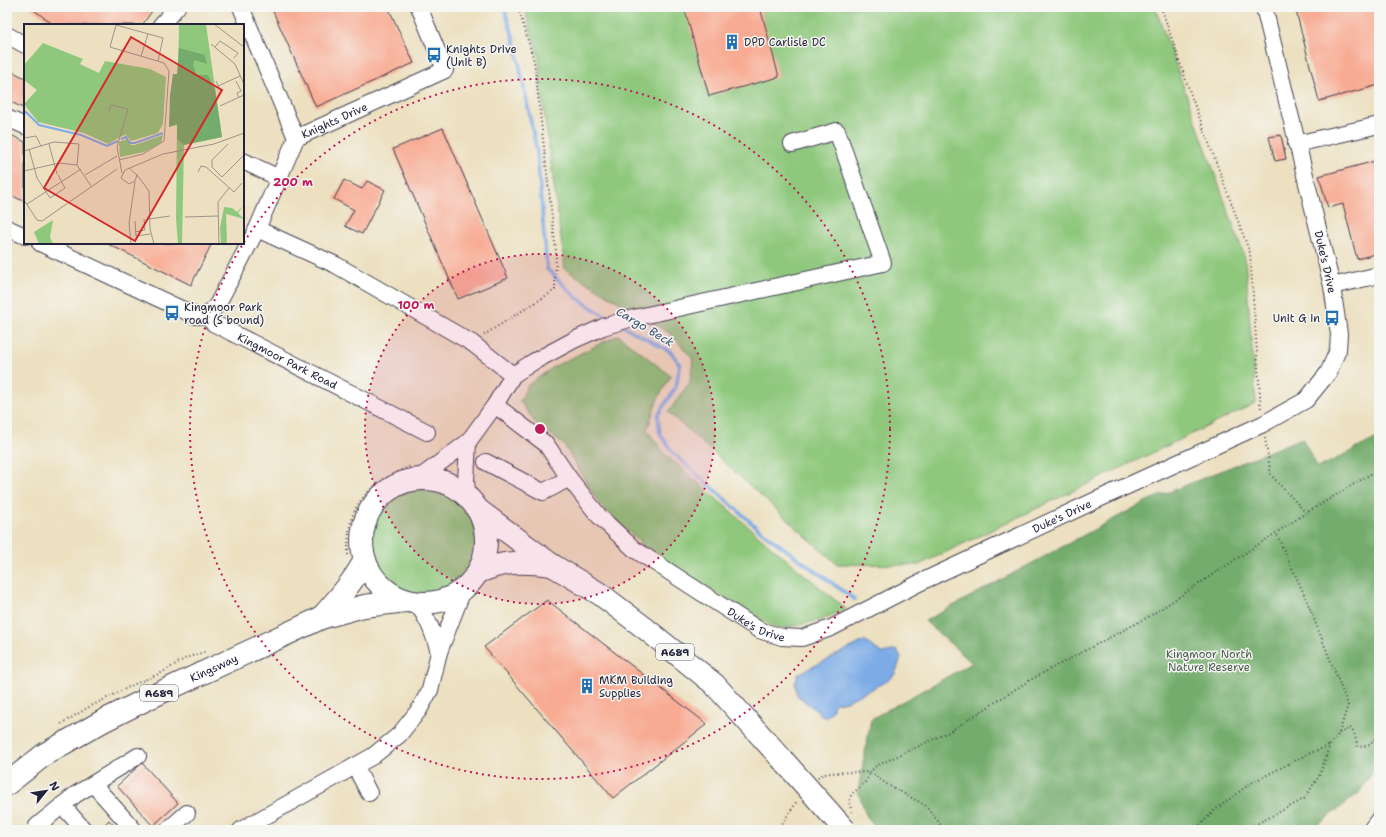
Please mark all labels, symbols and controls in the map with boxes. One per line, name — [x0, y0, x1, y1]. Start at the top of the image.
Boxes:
inset map — [24, 24, 244, 244]
building icon: DPD Carlisle DC — [723, 33, 741, 51]
place label: DPD Carlisle DC — [744, 35, 826, 50]
place label: Knights Drive (Unit B) — [446, 42, 517, 70]
bus stop icon: Knights Drive (Unit B) — [425, 46, 443, 64]
street label: Knights Drive — [299, 99, 370, 142]
text: 200 m — [273, 174, 313, 190]
street label: Duke's Drive — [1311, 229, 1339, 295]
text: 100 m — [398, 297, 435, 313]
place label: Kingmoor Park road (S bound) — [184, 300, 264, 328]
water label: Cargo Beck — [613, 303, 677, 351]
bus stop icon: Kingmoor Park road (S bound) — [163, 304, 181, 322]
bus stop icon: Unit G in — [1323, 309, 1341, 327]
place label: Unit G in — [1273, 311, 1320, 326]
street label: Kingmoor Park Road — [235, 329, 340, 393]
centre of rings — [533, 422, 547, 436]
street label: Duke's Drive — [1030, 496, 1094, 536]
street label: Duke's Drive — [724, 604, 787, 645]
road number: A689 — [656, 644, 694, 660]
park label: Kingmoor North Nature Reserve — [1166, 647, 1252, 675]
street label: Kingsway — [188, 650, 240, 685]
place label: MKM Building Supplies — [599, 673, 673, 701]
building icon: MKM Building Supplies — [578, 677, 596, 695]
road number: A689 — [140, 685, 178, 701]
north arrow — [26, 771, 66, 811]
text: N — [46, 779, 63, 794]

